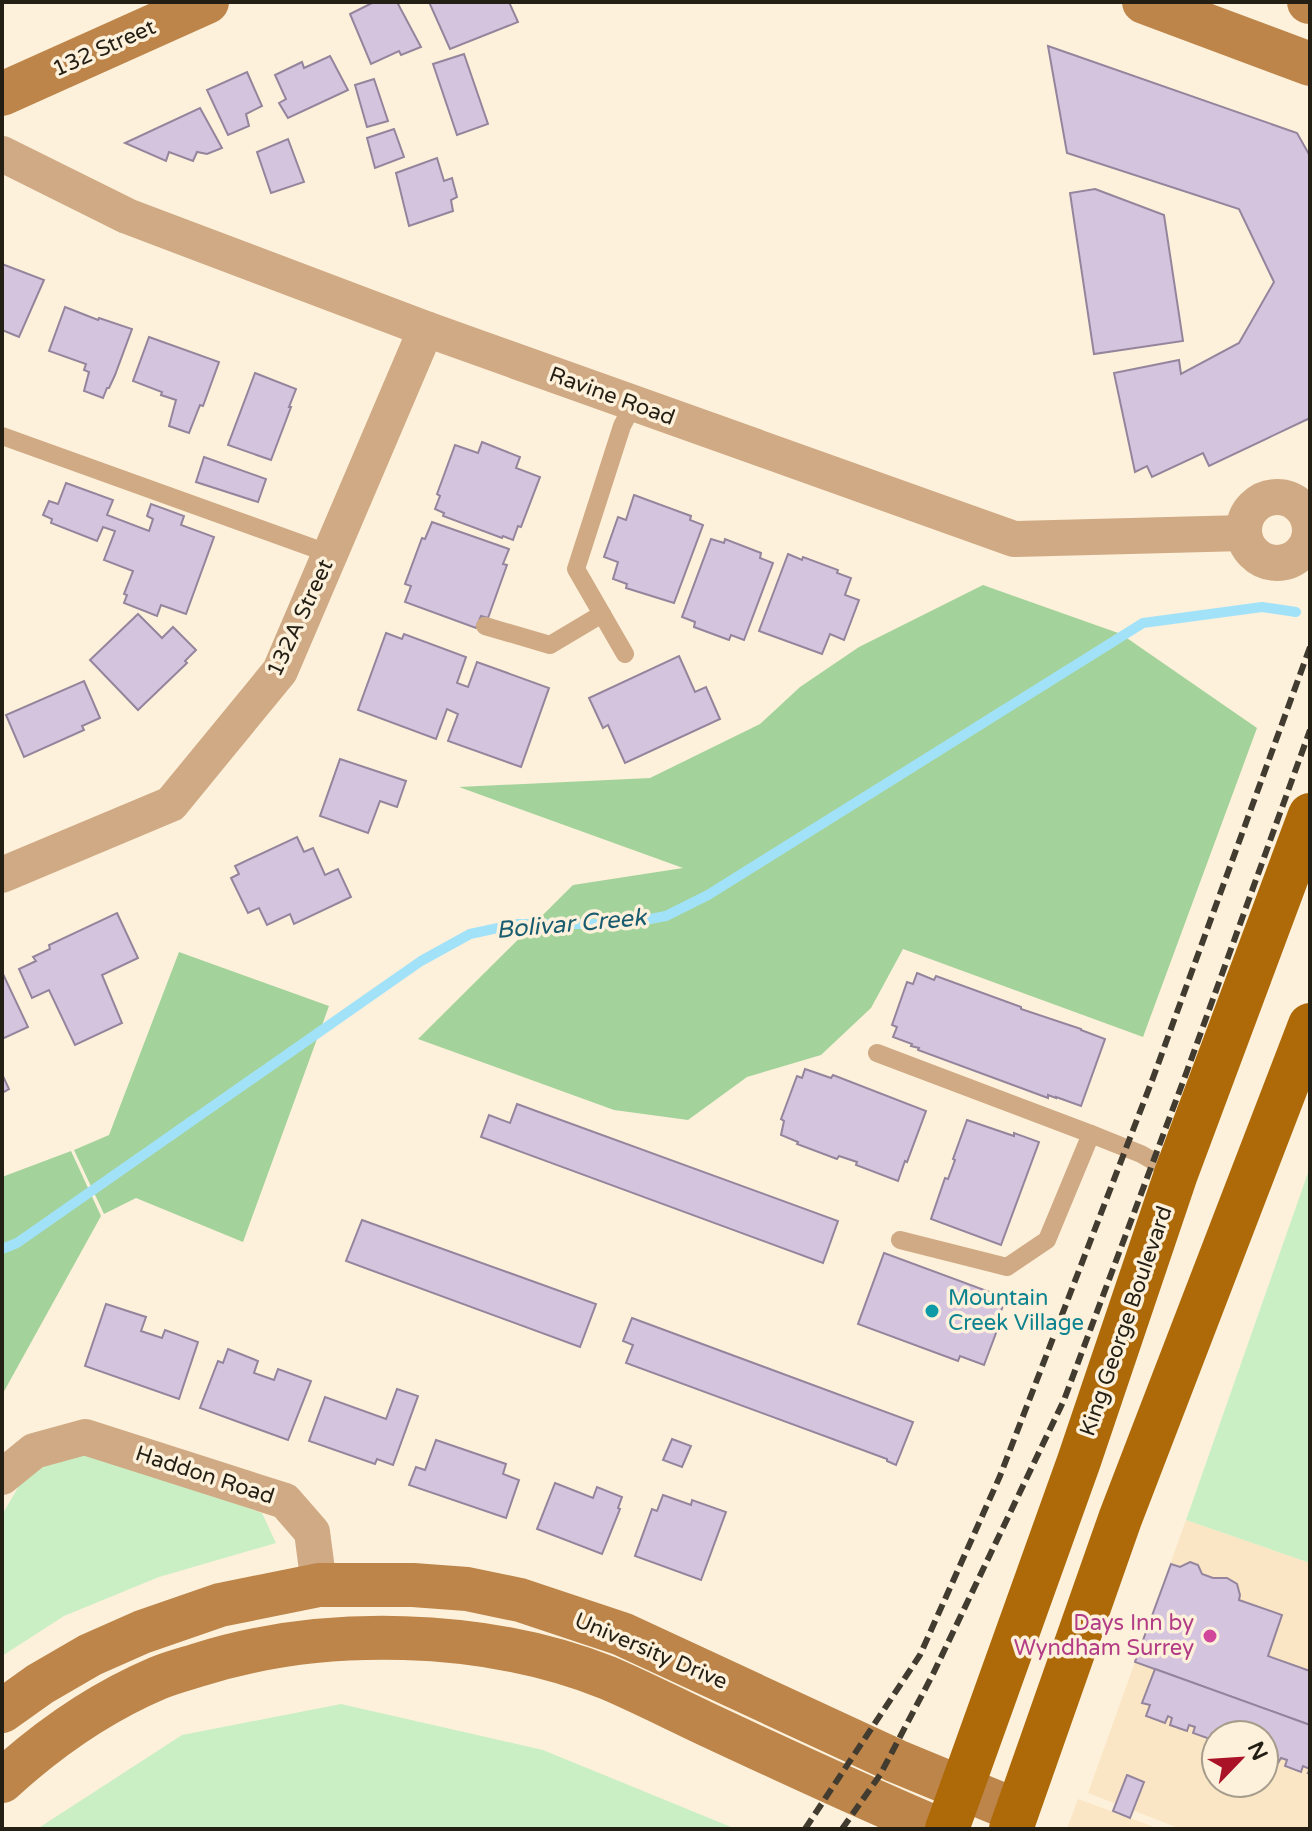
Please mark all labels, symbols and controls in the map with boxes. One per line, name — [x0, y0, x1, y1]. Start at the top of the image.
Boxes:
street label: 132 Street — [48, 14, 160, 82]
street label: Ravine Road — [546, 361, 678, 431]
street label: 132A Street — [261, 555, 339, 681]
water label: Bolivar Creek — [495, 903, 649, 945]
street label: King George Boulevard — [1074, 1203, 1178, 1439]
place label: Mountain Creek Village — [948, 1285, 1084, 1336]
marker: Mountain Creek Village — [923, 1302, 941, 1320]
street label: Haddon Road — [132, 1440, 278, 1510]
street label: University Drive — [571, 1607, 731, 1695]
place label: Days Inn by Wyndham Surrey — [1014, 1610, 1194, 1661]
marker: Days Inn by Wyndham Surrey — [1201, 1627, 1219, 1645]
north arrow — [1200, 1719, 1280, 1799]
text: N — [1242, 1737, 1273, 1764]

